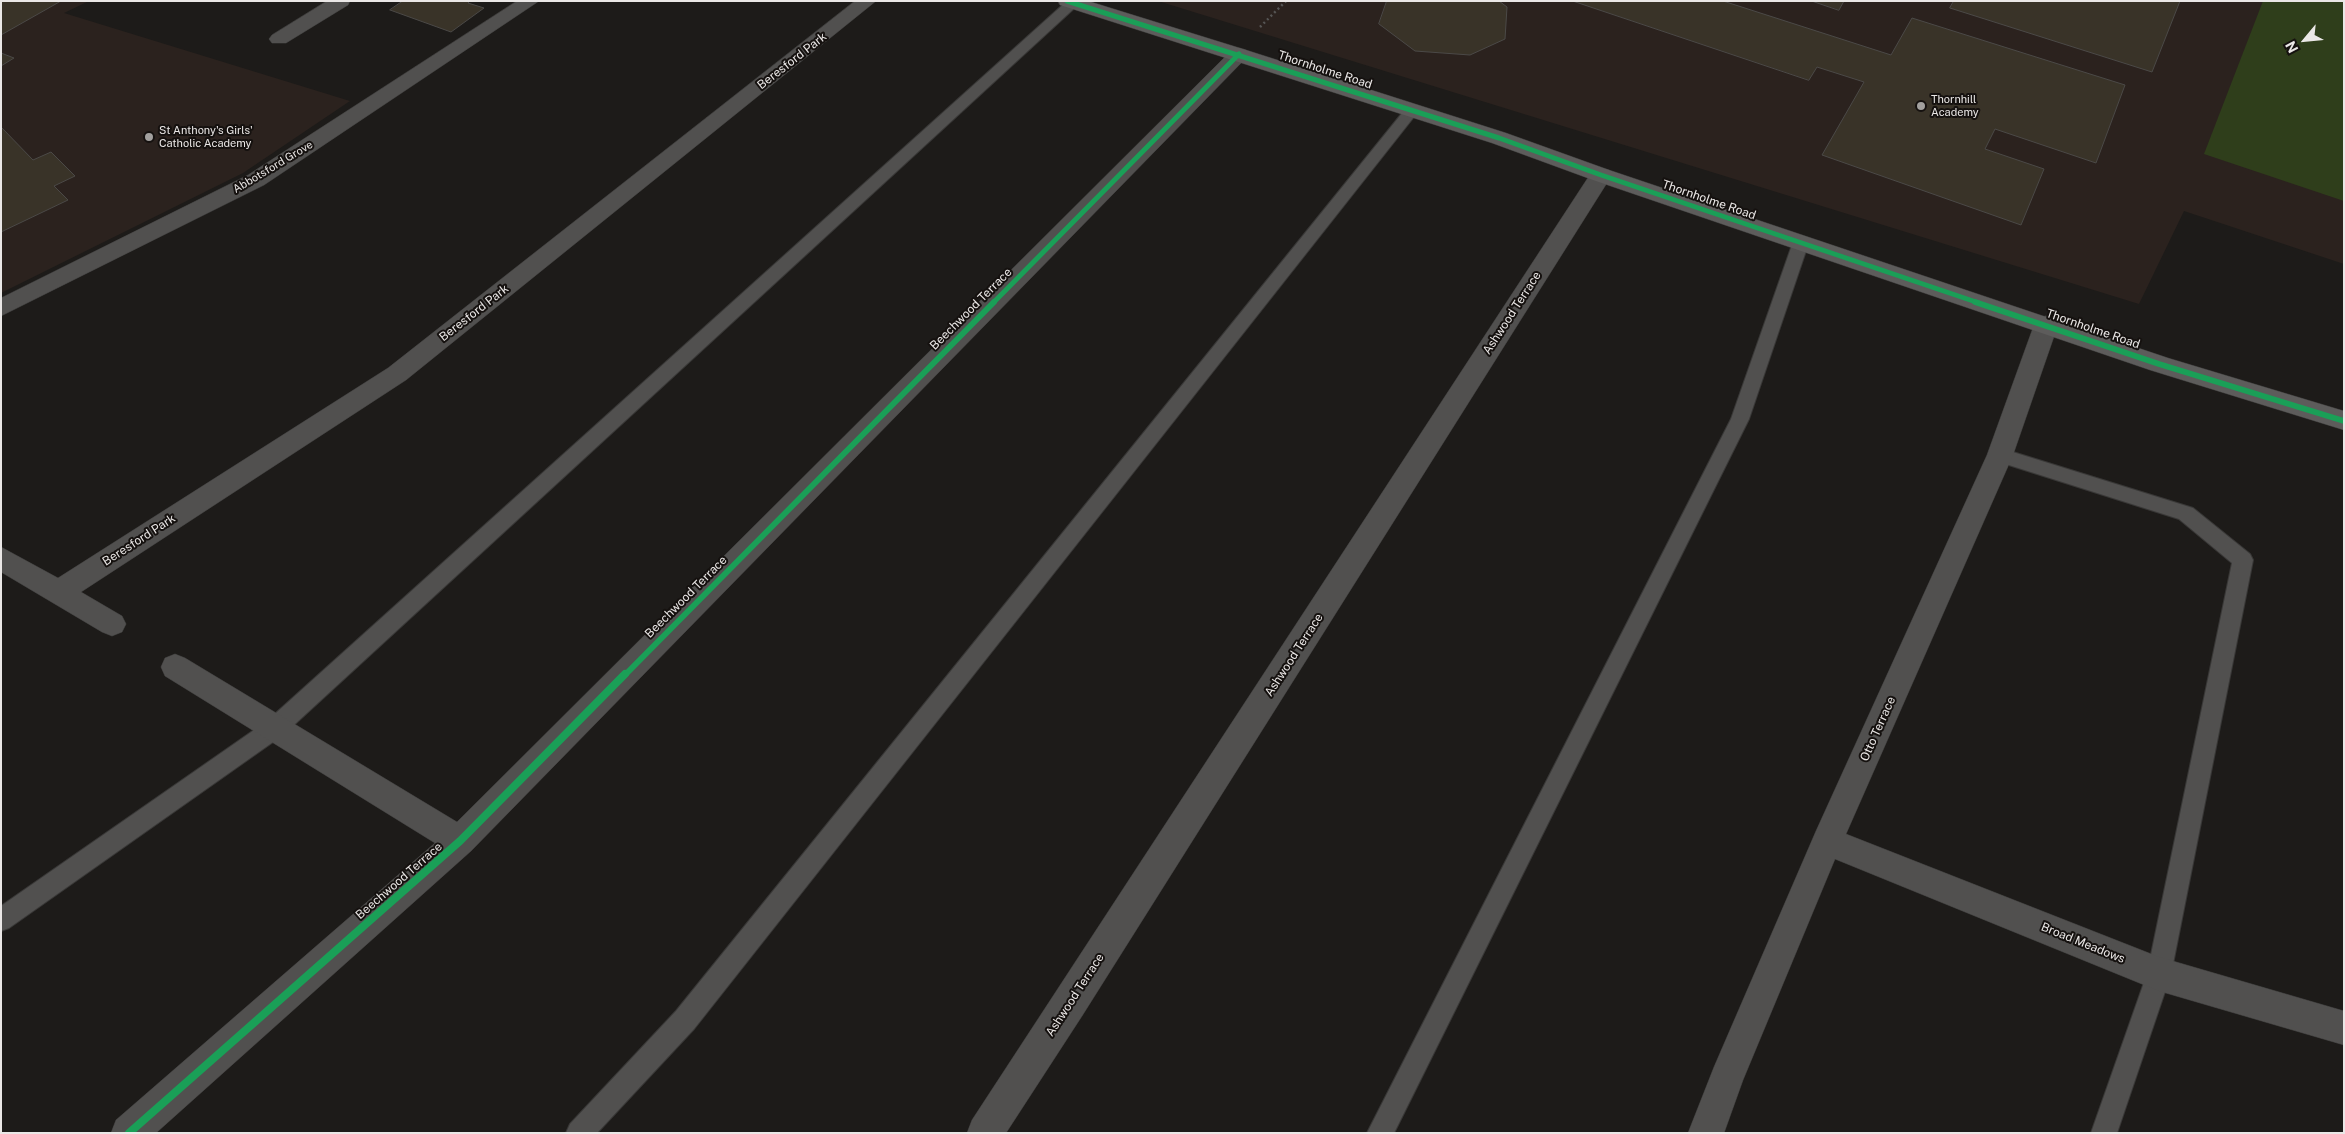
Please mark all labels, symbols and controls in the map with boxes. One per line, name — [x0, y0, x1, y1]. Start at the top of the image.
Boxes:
north arrow — [2280, 15, 2330, 65]
street label: Beresford Park — [754, 29, 830, 93]
text: N — [2282, 38, 2301, 56]
street label: Thornholme Road — [1276, 48, 1374, 92]
place label: Thornhill Academy — [1931, 93, 1979, 119]
marker: Thornhill Academy — [1915, 100, 1927, 112]
place label: St Anthony's Girls' Catholic Academy — [159, 124, 253, 150]
marker: St Anthony's Girls' Catholic Academy — [143, 131, 155, 143]
street label: Abbotsford Grove — [231, 138, 315, 196]
street label: Thornholme Road — [1660, 177, 1758, 223]
street label: Beechwood Terrace — [927, 265, 1015, 353]
street label: Ashwood Terrace — [1480, 269, 1544, 357]
street label: Beresford Park — [436, 281, 512, 345]
street label: Thornholme Road — [2044, 306, 2142, 352]
street label: Beresford Park — [100, 511, 178, 569]
street label: Beechwood Terrace — [642, 553, 730, 641]
street label: Ashwood Terrace — [1262, 611, 1326, 699]
street label: Otto Terrace — [1857, 694, 1899, 764]
street label: Beechwood Terrace — [353, 840, 445, 922]
street label: Broad Meadows — [2039, 920, 2127, 966]
street label: Ashwood Terrace — [1043, 951, 1107, 1039]

